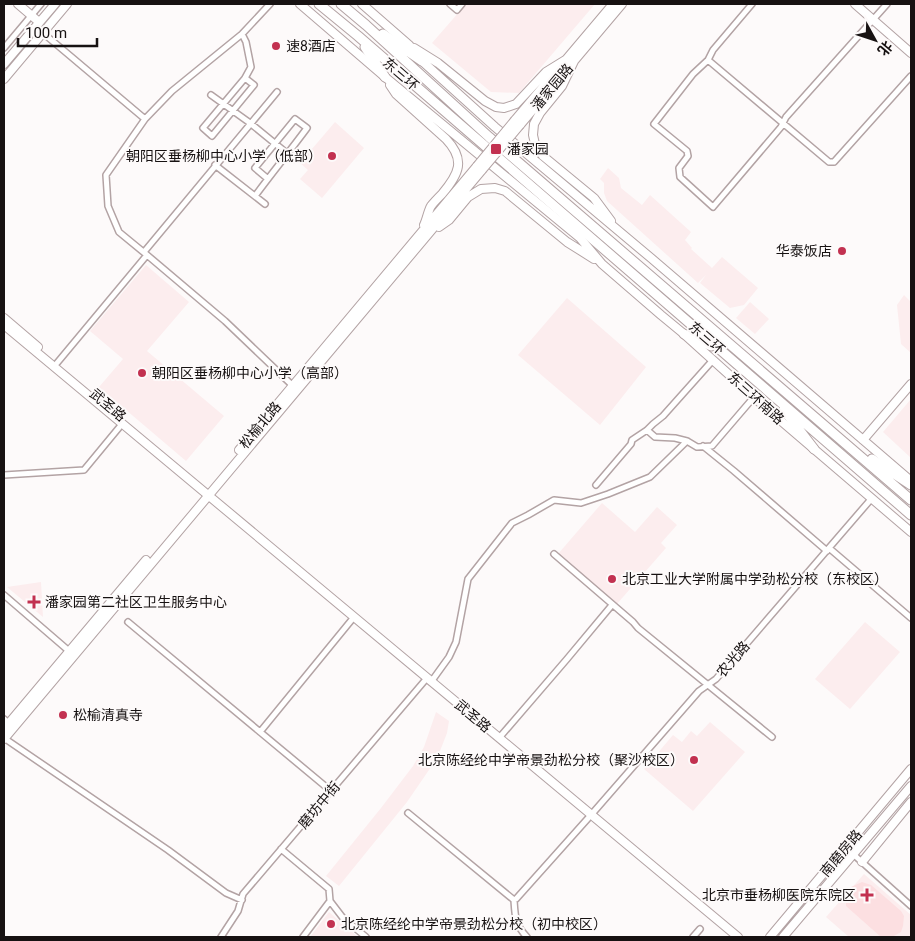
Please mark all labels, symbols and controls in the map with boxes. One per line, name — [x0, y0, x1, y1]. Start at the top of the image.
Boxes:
scale bar — [18, 15, 96, 47]
north arrow — [850, 15, 900, 65]
text: 100 m — [25, 24, 67, 42]
place label: 速8酒店 — [286, 38, 336, 54]
text: 北 — [874, 38, 896, 59]
marker: 速8酒店 — [270, 40, 282, 52]
street label: 东三环 — [380, 54, 422, 94]
street label: 潘家园路 — [528, 60, 576, 114]
place label: 潘家园 — [507, 141, 549, 157]
marker: 潘家园 — [489, 142, 503, 156]
place label: 朝阳区垂杨柳中心小学（低部） — [126, 148, 322, 164]
marker: 朝阳区垂杨柳中心小学（低部） — [326, 150, 338, 162]
place label: 华泰饭店 — [776, 243, 832, 259]
marker: 华泰饭店 — [836, 245, 848, 257]
street label: 东三环 — [686, 318, 728, 358]
place label: 朝阳区垂杨柳中心小学（高部） — [152, 365, 348, 381]
marker: 朝阳区垂杨柳中心小学（高部） — [136, 367, 148, 379]
street label: 东三环南路 — [725, 369, 787, 427]
street label: 武圣路 — [87, 385, 129, 425]
street label: 松榆北路 — [236, 398, 284, 452]
place label: 北京工业大学附属中学劲松分校（东校区） — [622, 571, 888, 587]
marker: 北京工业大学附属中学劲松分校（东校区） — [606, 573, 618, 585]
place label: 潘家园第二社区卫生服务中心 — [45, 594, 227, 610]
marker: 潘家园第二社区卫生服务中心 — [27, 595, 41, 609]
street label: 农光路 — [713, 638, 753, 680]
street label: 武圣路 — [452, 696, 494, 736]
place label: 松榆清真寺 — [73, 707, 143, 723]
marker: 松榆清真寺 — [57, 709, 69, 721]
place label: 北京陈经纶中学帝景劲松分校（聚沙校区） — [418, 752, 684, 768]
marker: 北京陈经纶中学帝景劲松分校（聚沙校区） — [688, 754, 700, 766]
street label: 磨坊中街 — [295, 778, 343, 832]
street label: 南磨房路 — [817, 826, 865, 880]
place label: 北京市垂杨柳医院东院区 — [702, 887, 856, 903]
marker: 北京市垂杨柳医院东院区 — [860, 888, 874, 902]
place label: 北京陈经纶中学帝景劲松分校（初中校区） — [341, 916, 607, 932]
marker: 北京陈经纶中学帝景劲松分校（初中校区） — [325, 918, 337, 930]

